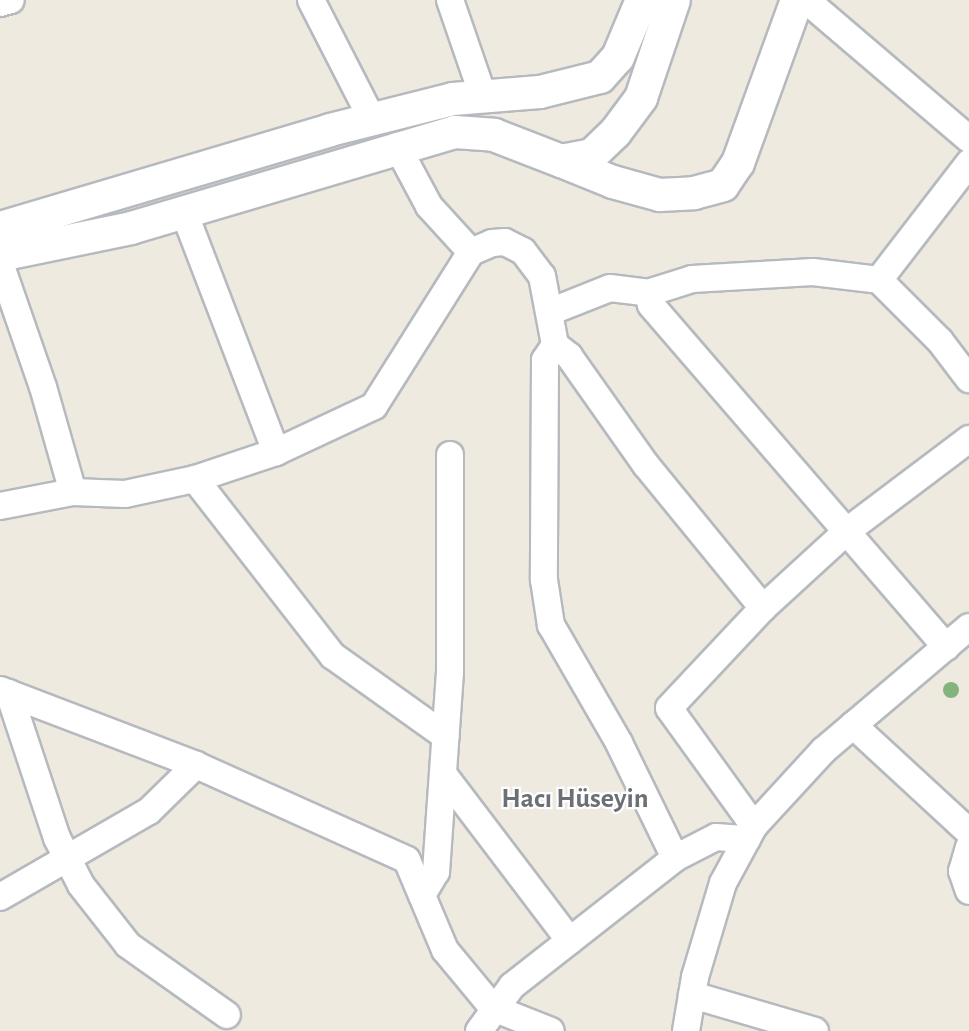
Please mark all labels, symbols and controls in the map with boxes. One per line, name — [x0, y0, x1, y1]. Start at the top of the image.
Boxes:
district label: Hacı Hüseyin — [501, 782, 649, 816]

